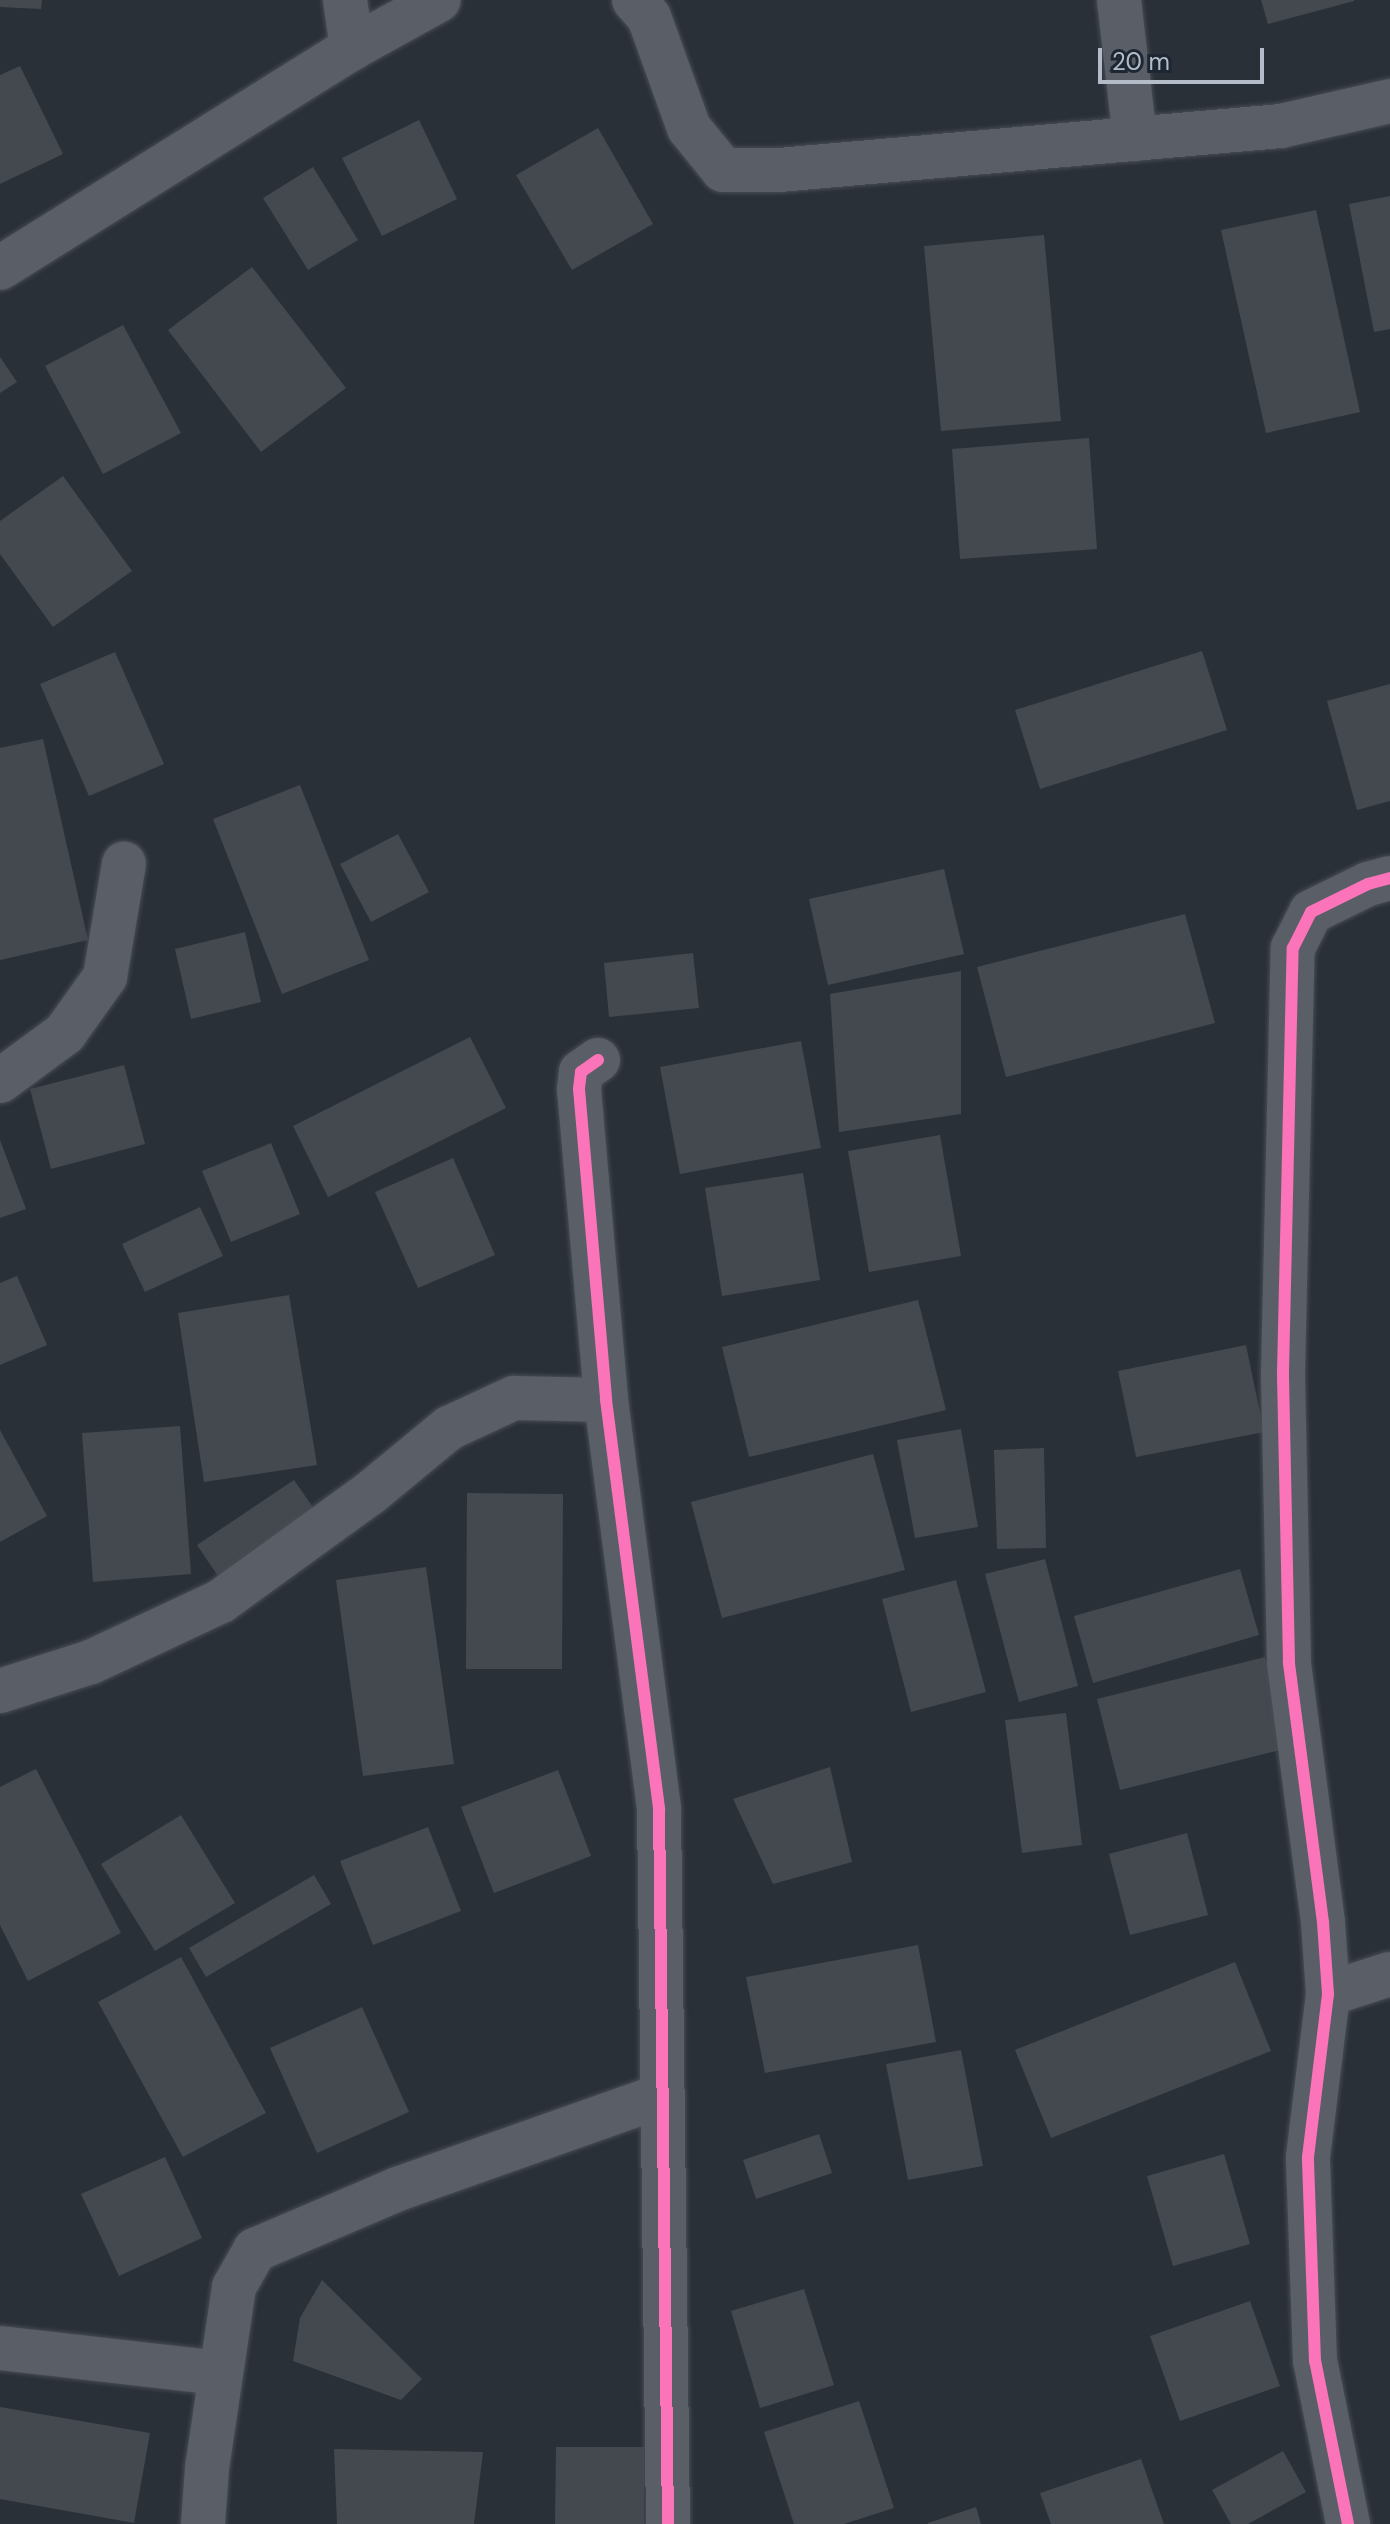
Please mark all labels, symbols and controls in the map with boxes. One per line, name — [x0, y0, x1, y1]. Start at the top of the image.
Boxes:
scale bar — [1102, 32, 1268, 82]
text: 20 m — [1112, 46, 1170, 77]

